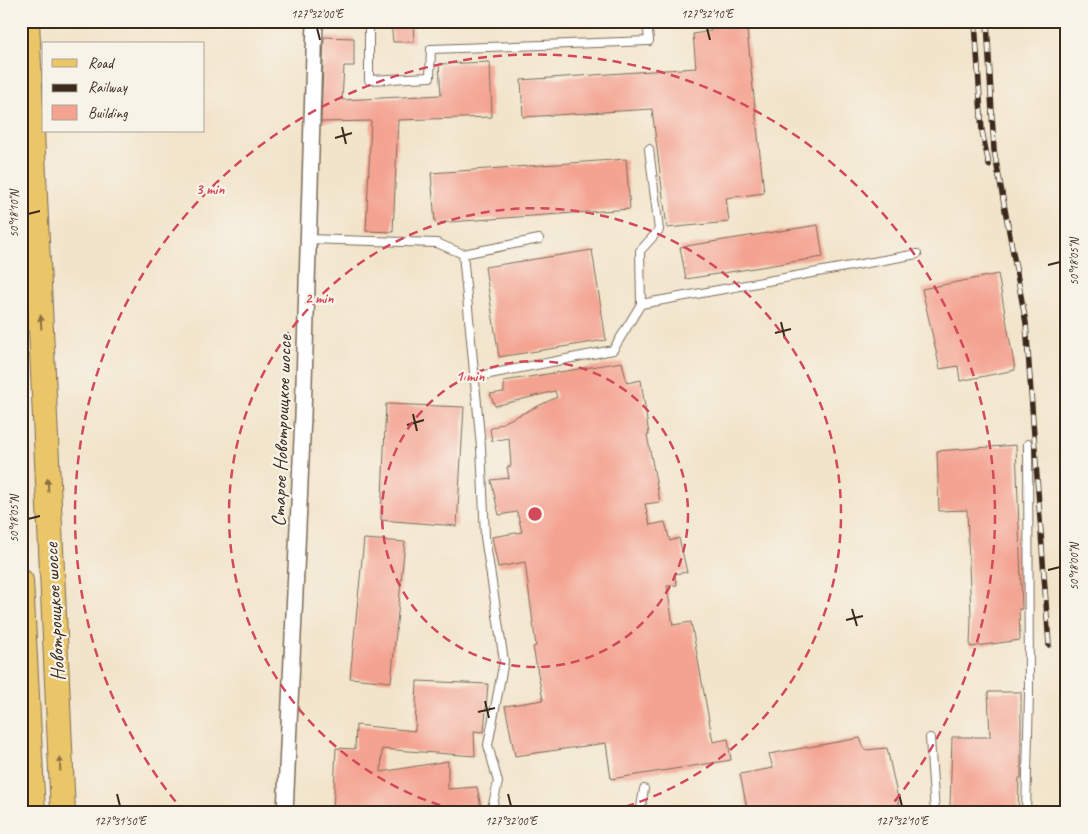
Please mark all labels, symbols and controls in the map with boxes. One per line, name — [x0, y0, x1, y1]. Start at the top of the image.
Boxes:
text: 127°32'00"E — [291, 6, 345, 22]
text: 127°32'10"E — [681, 6, 735, 22]
legend — [42, 42, 205, 132]
text: Road — [88, 54, 115, 73]
text: Railway — [88, 78, 129, 97]
text: Building — [88, 104, 128, 123]
text: 3 min — [196, 180, 225, 199]
text: 50°18'10"N — [6, 189, 22, 238]
text: 50°18'05"N — [1066, 237, 1082, 286]
text: 2 min — [305, 289, 334, 308]
one-way arrow — [37, 314, 45, 330]
street label: Старое Новотроицкое шоссе — [266, 333, 297, 527]
text: 1 min — [456, 367, 485, 386]
one-way arrow — [44, 476, 52, 492]
text: 50°18'05"N — [6, 494, 22, 543]
centre of rings — [526, 505, 544, 523]
street label: Новотроицкое шоссе — [38, 541, 71, 682]
text: 50°18'00"N — [1066, 542, 1082, 591]
one-way arrow — [56, 756, 64, 772]
text: 127°31'50"E — [94, 813, 148, 829]
text: 127°32'00"E — [485, 813, 539, 829]
text: 127°32'10"E — [876, 813, 930, 829]

